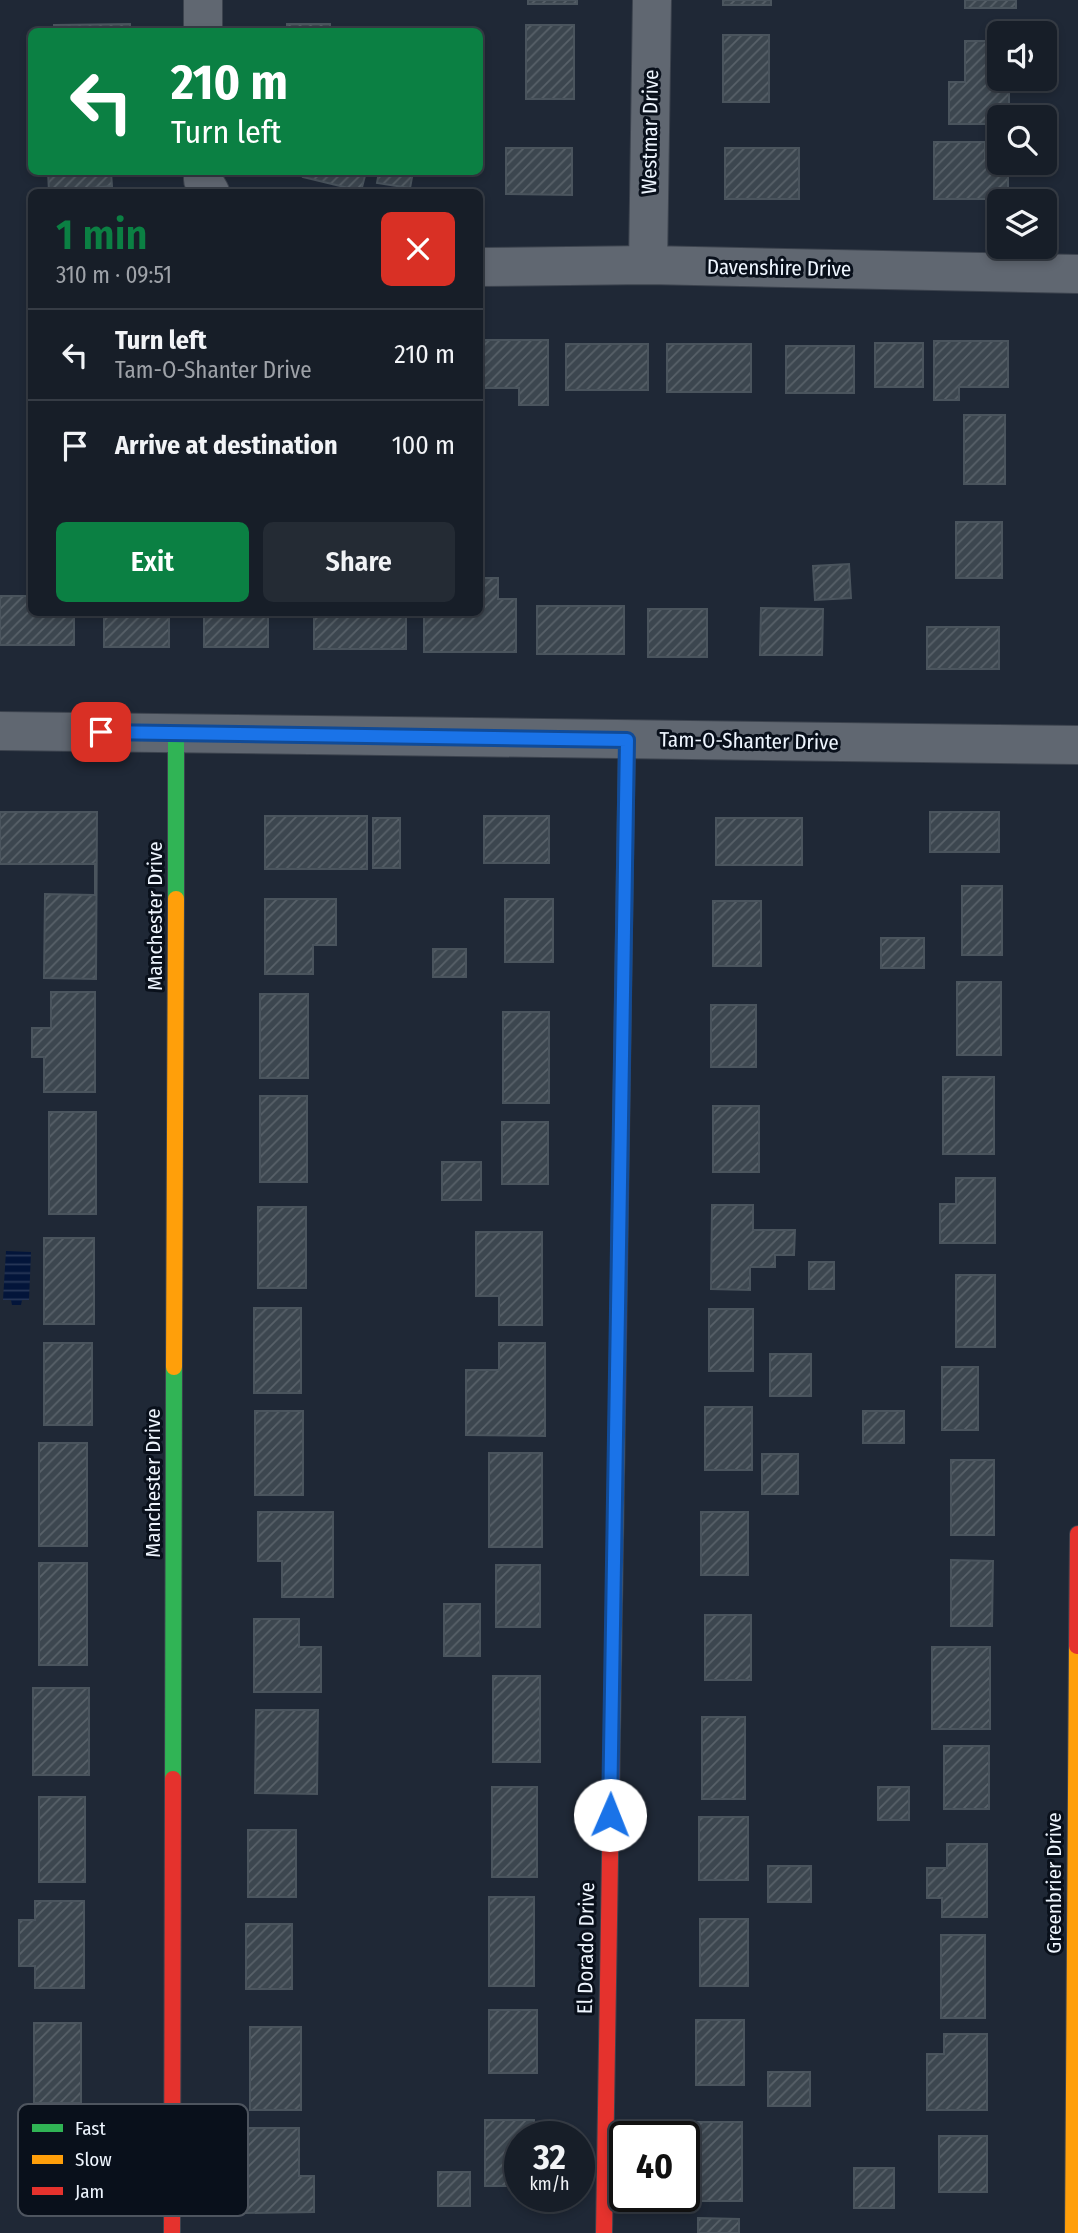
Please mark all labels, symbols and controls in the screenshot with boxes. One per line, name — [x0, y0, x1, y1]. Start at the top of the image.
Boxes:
map controls — [987, 21, 1057, 259]
button: sound — [987, 21, 1057, 91]
text: 210 m — [171, 53, 288, 112]
icon: left — [56, 56, 147, 147]
street label: Westmar Drive — [636, 69, 664, 195]
button: search — [987, 105, 1057, 175]
text: Turn left — [171, 113, 281, 151]
button: layers — [987, 189, 1057, 259]
text: 1 min — [56, 210, 147, 260]
button: close — [381, 212, 455, 286]
street label: Davenshire Drive — [707, 254, 851, 282]
text: 310 m · 09:51 — [56, 261, 172, 289]
text: Turn left — [115, 325, 207, 356]
icon: left — [56, 336, 94, 374]
text: 210 m — [394, 339, 455, 370]
text: Tam-O-Shanter Drive — [115, 356, 312, 384]
icon: arrive — [56, 427, 94, 465]
text: Arrive at destination — [115, 430, 338, 461]
text: 100 m — [392, 430, 455, 461]
button: Exit — [56, 522, 249, 602]
button: Share — [263, 522, 455, 602]
pin — [71, 702, 131, 762]
icon: arrive — [82, 713, 120, 751]
street label: Tam-O-Shanter Drive — [659, 726, 839, 756]
street label: Manchester Drive — [142, 841, 168, 991]
street label: Manchester Drive — [140, 1408, 166, 1558]
position arrow — [573, 1778, 647, 1852]
street label: Greenbrier Drive — [1041, 1812, 1067, 1954]
street label: El Dorado Drive — [572, 1882, 600, 2014]
legend — [18, 2104, 248, 2216]
text: Fast — [75, 2117, 106, 2140]
speed limit sign: 40 — [609, 2121, 700, 2212]
text: 32 — [533, 2136, 566, 2178]
text: Slow — [75, 2148, 112, 2171]
text: km/h — [529, 2173, 570, 2195]
text: Jam — [75, 2180, 104, 2203]

